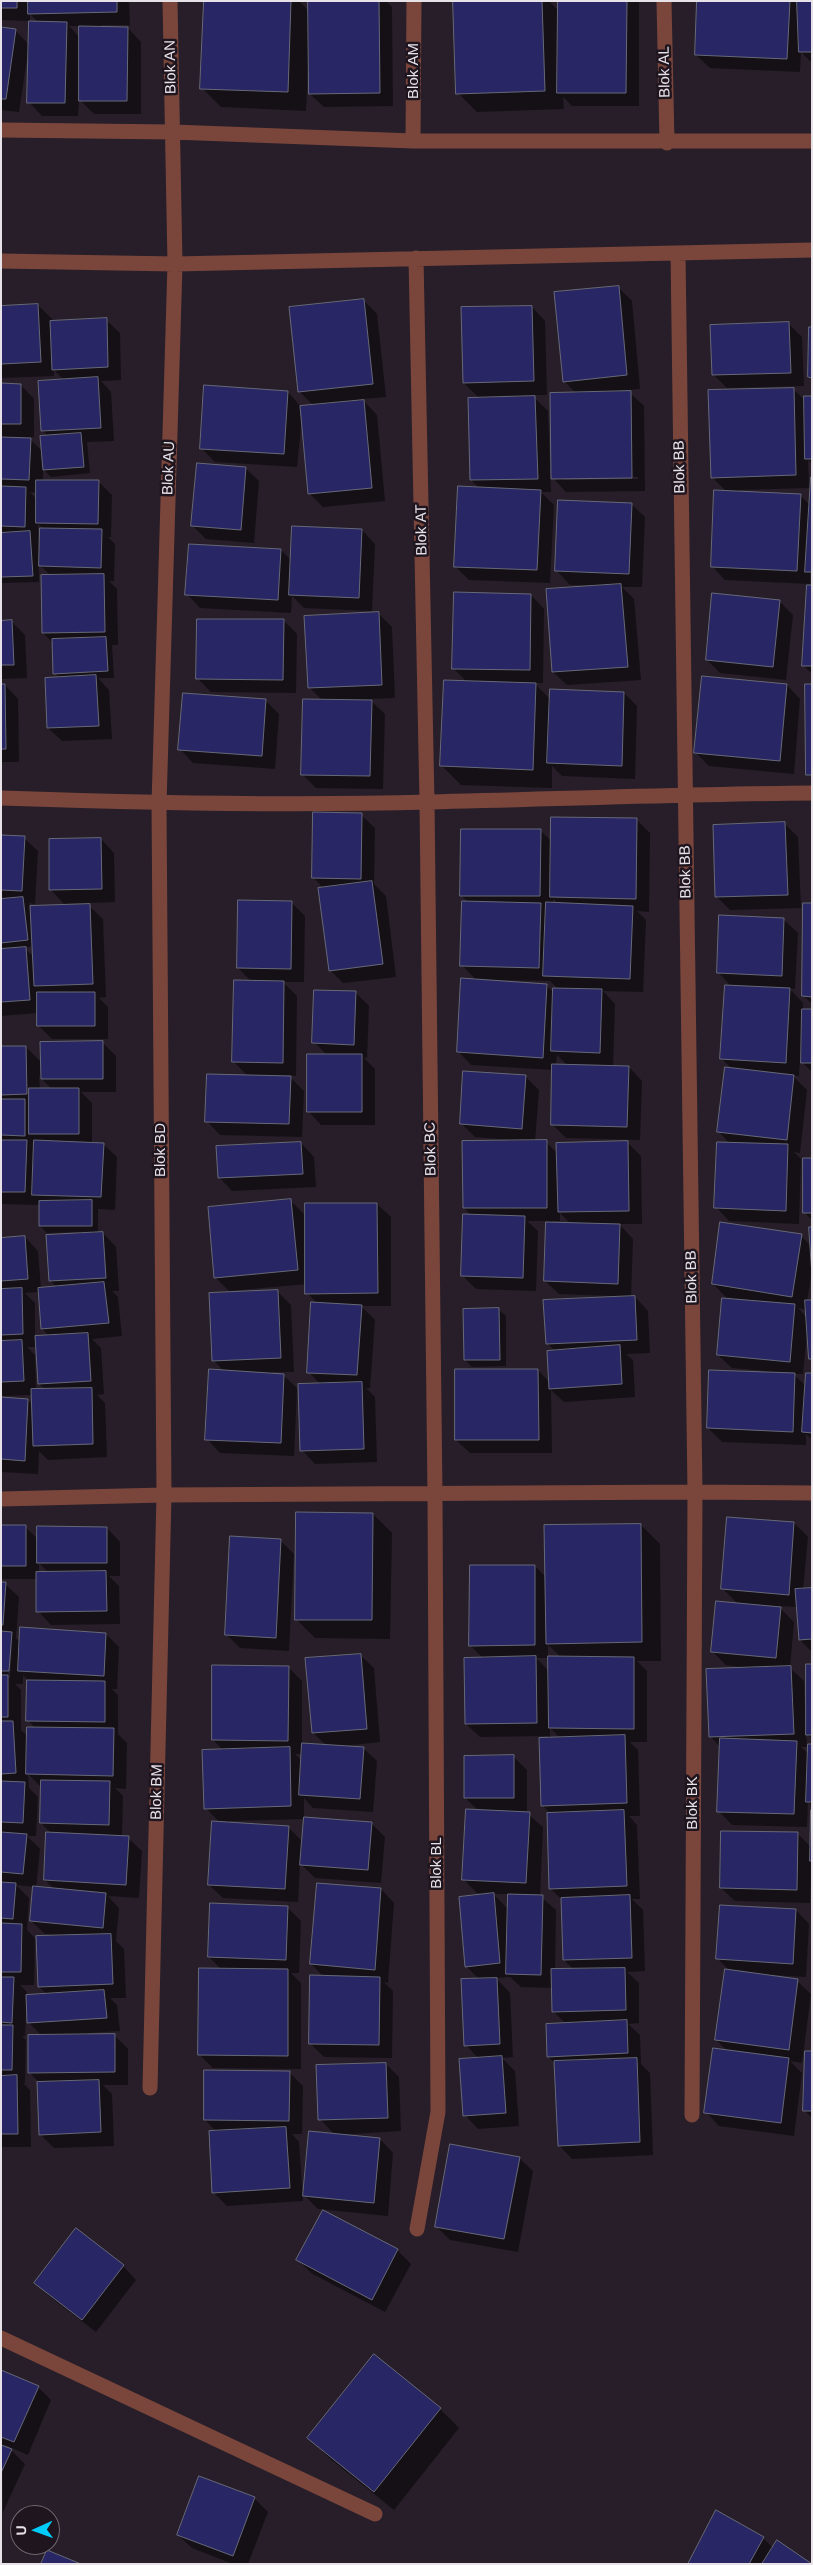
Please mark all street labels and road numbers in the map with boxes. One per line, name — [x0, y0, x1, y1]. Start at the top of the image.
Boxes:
street label: Blok AN — [162, 40, 180, 94]
street label: Blok AM — [405, 43, 423, 99]
street label: Blok AL — [656, 46, 674, 98]
street label: Blok BB — [671, 440, 689, 494]
street label: Blok AU — [159, 441, 179, 495]
street label: Blok AT — [413, 504, 431, 556]
street label: Blok BB — [677, 845, 695, 899]
street label: Blok BC — [422, 1122, 440, 1176]
street label: Blok BD — [152, 1123, 170, 1177]
street label: Blok BB — [683, 1250, 701, 1304]
street label: Blok BM — [148, 1764, 166, 1820]
street label: Blok BK — [684, 1776, 702, 1830]
street label: Blok BL — [428, 1837, 446, 1889]

